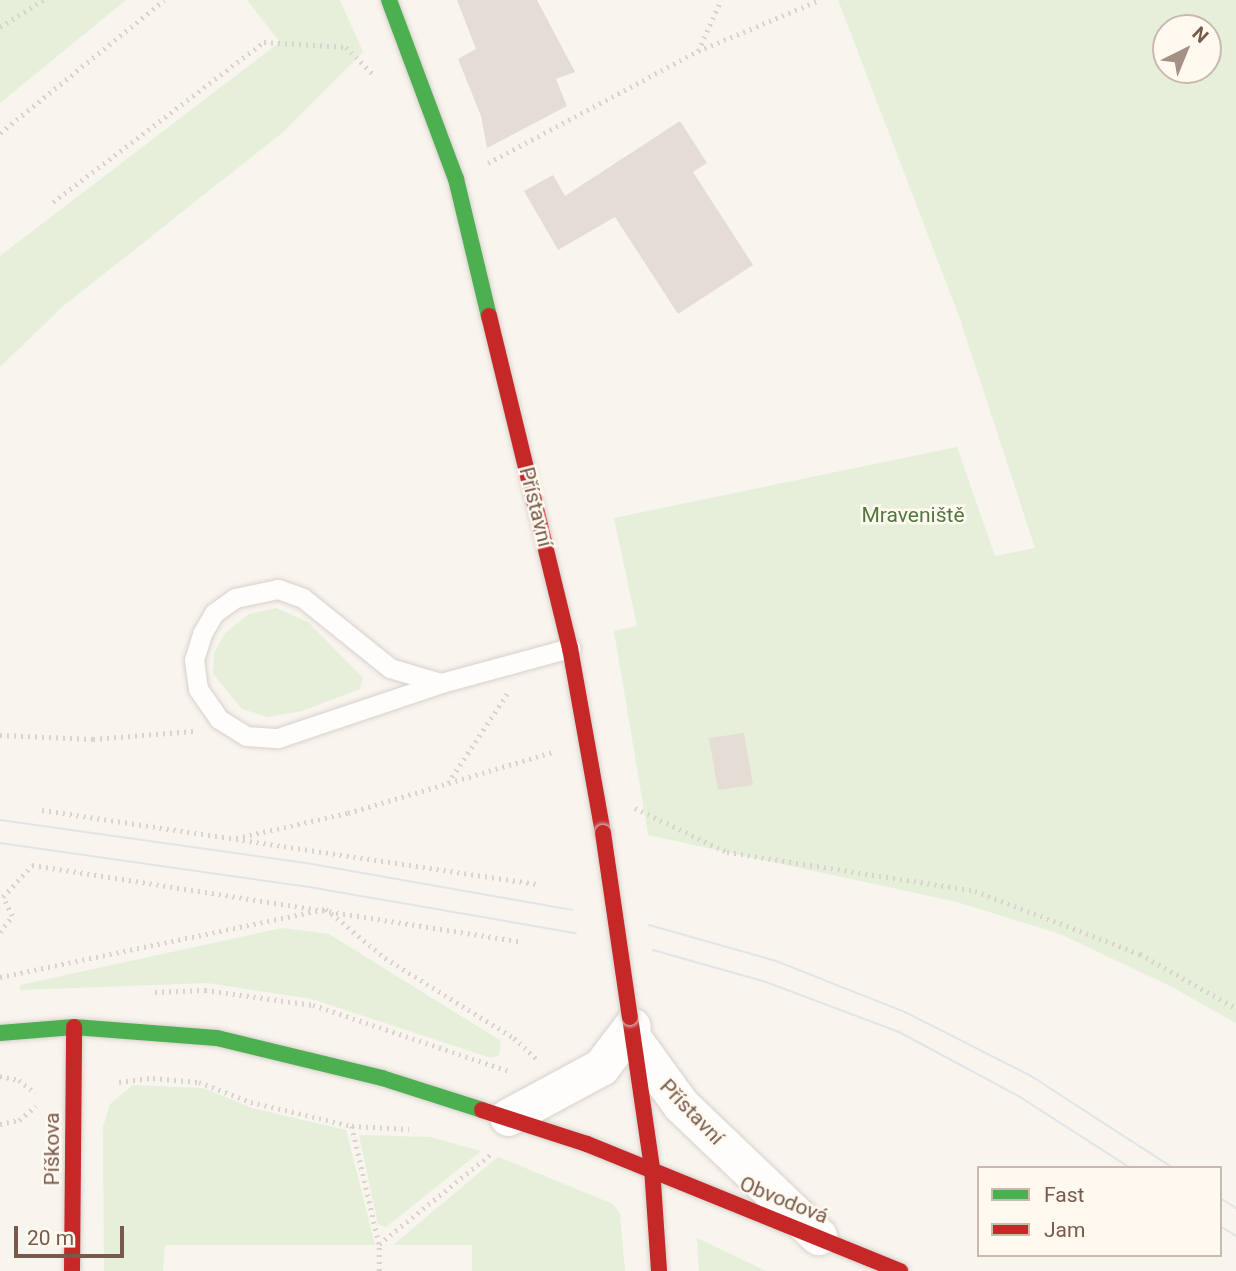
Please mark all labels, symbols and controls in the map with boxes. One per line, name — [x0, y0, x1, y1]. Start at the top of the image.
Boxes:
north arrow — [1152, 14, 1222, 84]
text: N — [1188, 22, 1213, 48]
street label: Přístavní — [514, 464, 558, 550]
park label: Mraveniště — [861, 502, 965, 528]
street label: Přístavní — [655, 1074, 729, 1150]
street label: Píškova — [39, 1112, 65, 1186]
legend — [977, 1166, 1222, 1257]
street label: Obvodová — [736, 1171, 832, 1229]
text: Fast — [1044, 1183, 1084, 1207]
scale bar — [18, 1212, 128, 1256]
text: Jam — [1044, 1218, 1085, 1242]
text: 20 m — [27, 1226, 74, 1250]

